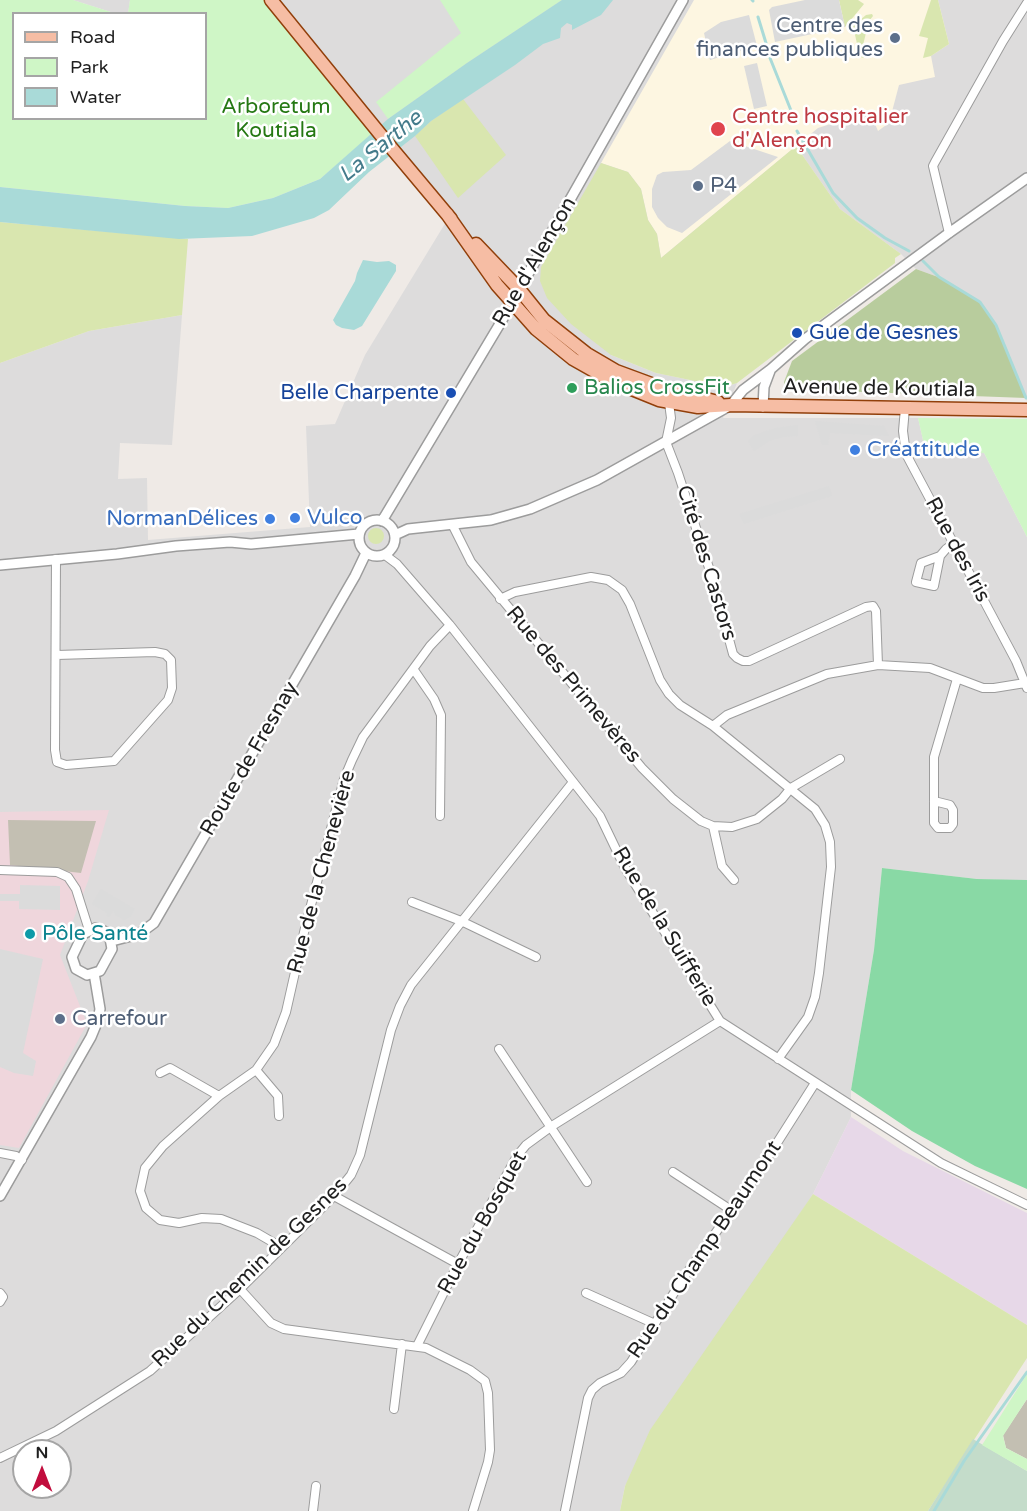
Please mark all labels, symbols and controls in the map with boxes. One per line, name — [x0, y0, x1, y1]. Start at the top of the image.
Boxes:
legend — [12, 12, 207, 120]
place label: Centre des finances publiques — [696, 13, 883, 63]
text: Road — [70, 26, 115, 48]
marker: Centre des finances publiques — [888, 31, 902, 45]
text: Park — [70, 56, 108, 78]
text: Water — [70, 86, 121, 108]
park label: Arboretum Koutiala — [221, 94, 331, 144]
place label: Centre hospitalier d'Alençon — [732, 104, 908, 154]
water label: La Sarthe — [334, 105, 428, 189]
marker: Centre hospitalier d'Alençon — [709, 120, 727, 138]
place label: P4 — [710, 173, 737, 199]
marker: P4 — [691, 179, 705, 193]
street label: Rue d'Alençon — [488, 193, 582, 331]
place label: Gue de Gesnes — [809, 320, 958, 346]
marker: Gue de Gesnes — [790, 326, 804, 340]
place label: Balios CrossFit — [584, 375, 730, 401]
street label: Avenue de Koutiala — [782, 375, 976, 403]
place label: Belle Charpente — [280, 380, 439, 406]
marker: Balios CrossFit — [565, 381, 579, 395]
marker: Belle Charpente — [444, 386, 458, 400]
place label: Créattitude — [867, 437, 980, 463]
marker: Créattitude — [848, 443, 862, 457]
street label: Cité des Castors — [670, 482, 742, 644]
street label: Rue des Iris — [919, 493, 995, 607]
place label: Vulco — [307, 505, 363, 531]
place label: NormanDélices — [106, 506, 258, 532]
marker: Vulco — [288, 511, 302, 525]
marker: NormanDélices — [263, 512, 277, 526]
street label: Rue des Primevères — [500, 602, 646, 768]
street label: Route de Fresnay — [196, 677, 304, 841]
street label: Rue de la Chenevière — [283, 767, 361, 977]
street label: Rue de la Suifferie — [606, 843, 722, 1011]
place label: Pôle Santé — [42, 921, 148, 947]
marker: Pôle Santé — [23, 927, 37, 941]
place label: Carrefour — [72, 1006, 167, 1032]
marker: Carrefour — [53, 1012, 67, 1026]
street label: Rue du Champ Beaumont — [623, 1136, 787, 1364]
street label: Rue du Bosquet — [433, 1147, 533, 1299]
street label: Rue du Chemin de Gesnes — [147, 1173, 353, 1373]
north arrow — [12, 1439, 72, 1499]
text: N — [36, 1443, 48, 1463]

